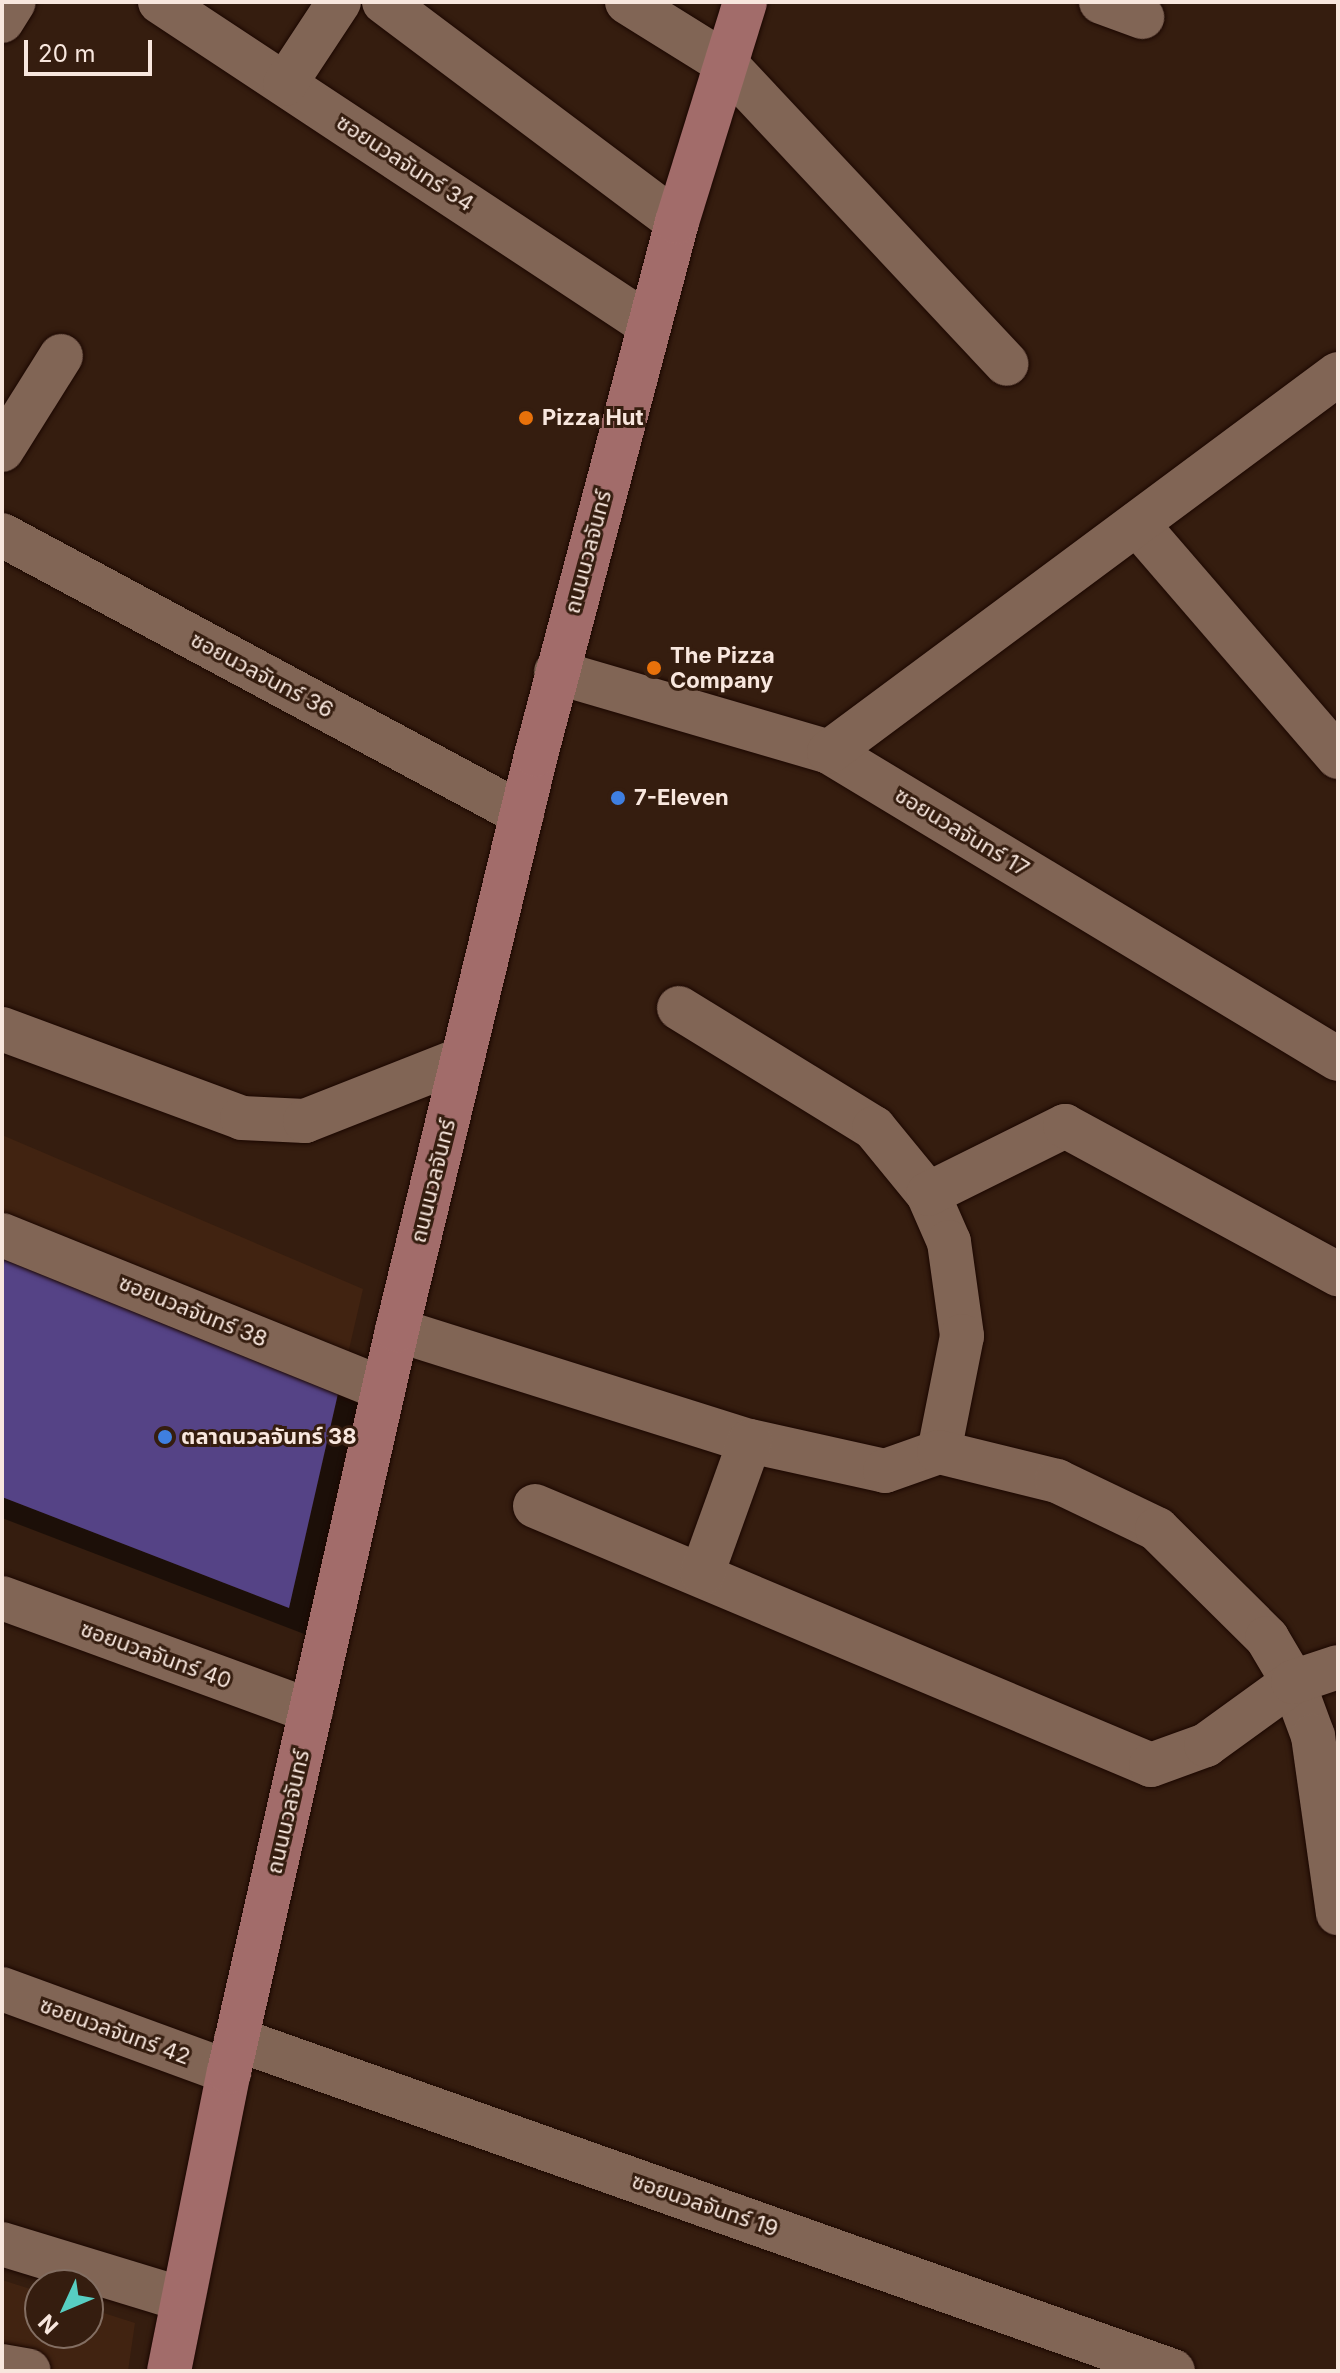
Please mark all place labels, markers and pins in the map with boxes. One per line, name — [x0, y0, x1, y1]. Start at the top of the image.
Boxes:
place label: Pizza Hut — [542, 405, 644, 431]
marker: Pizza Hut — [517, 409, 535, 427]
place label: The Pizza Company — [670, 642, 775, 694]
marker: The Pizza Company — [645, 659, 663, 677]
place label: 7-Eleven — [634, 785, 729, 811]
marker: 7-Eleven — [609, 789, 627, 807]
place label: ตลาดนวลจันทร์ 38 — [181, 1424, 357, 1450]
marker: ตลาดนวลจันทร์ 38 — [156, 1428, 174, 1446]

